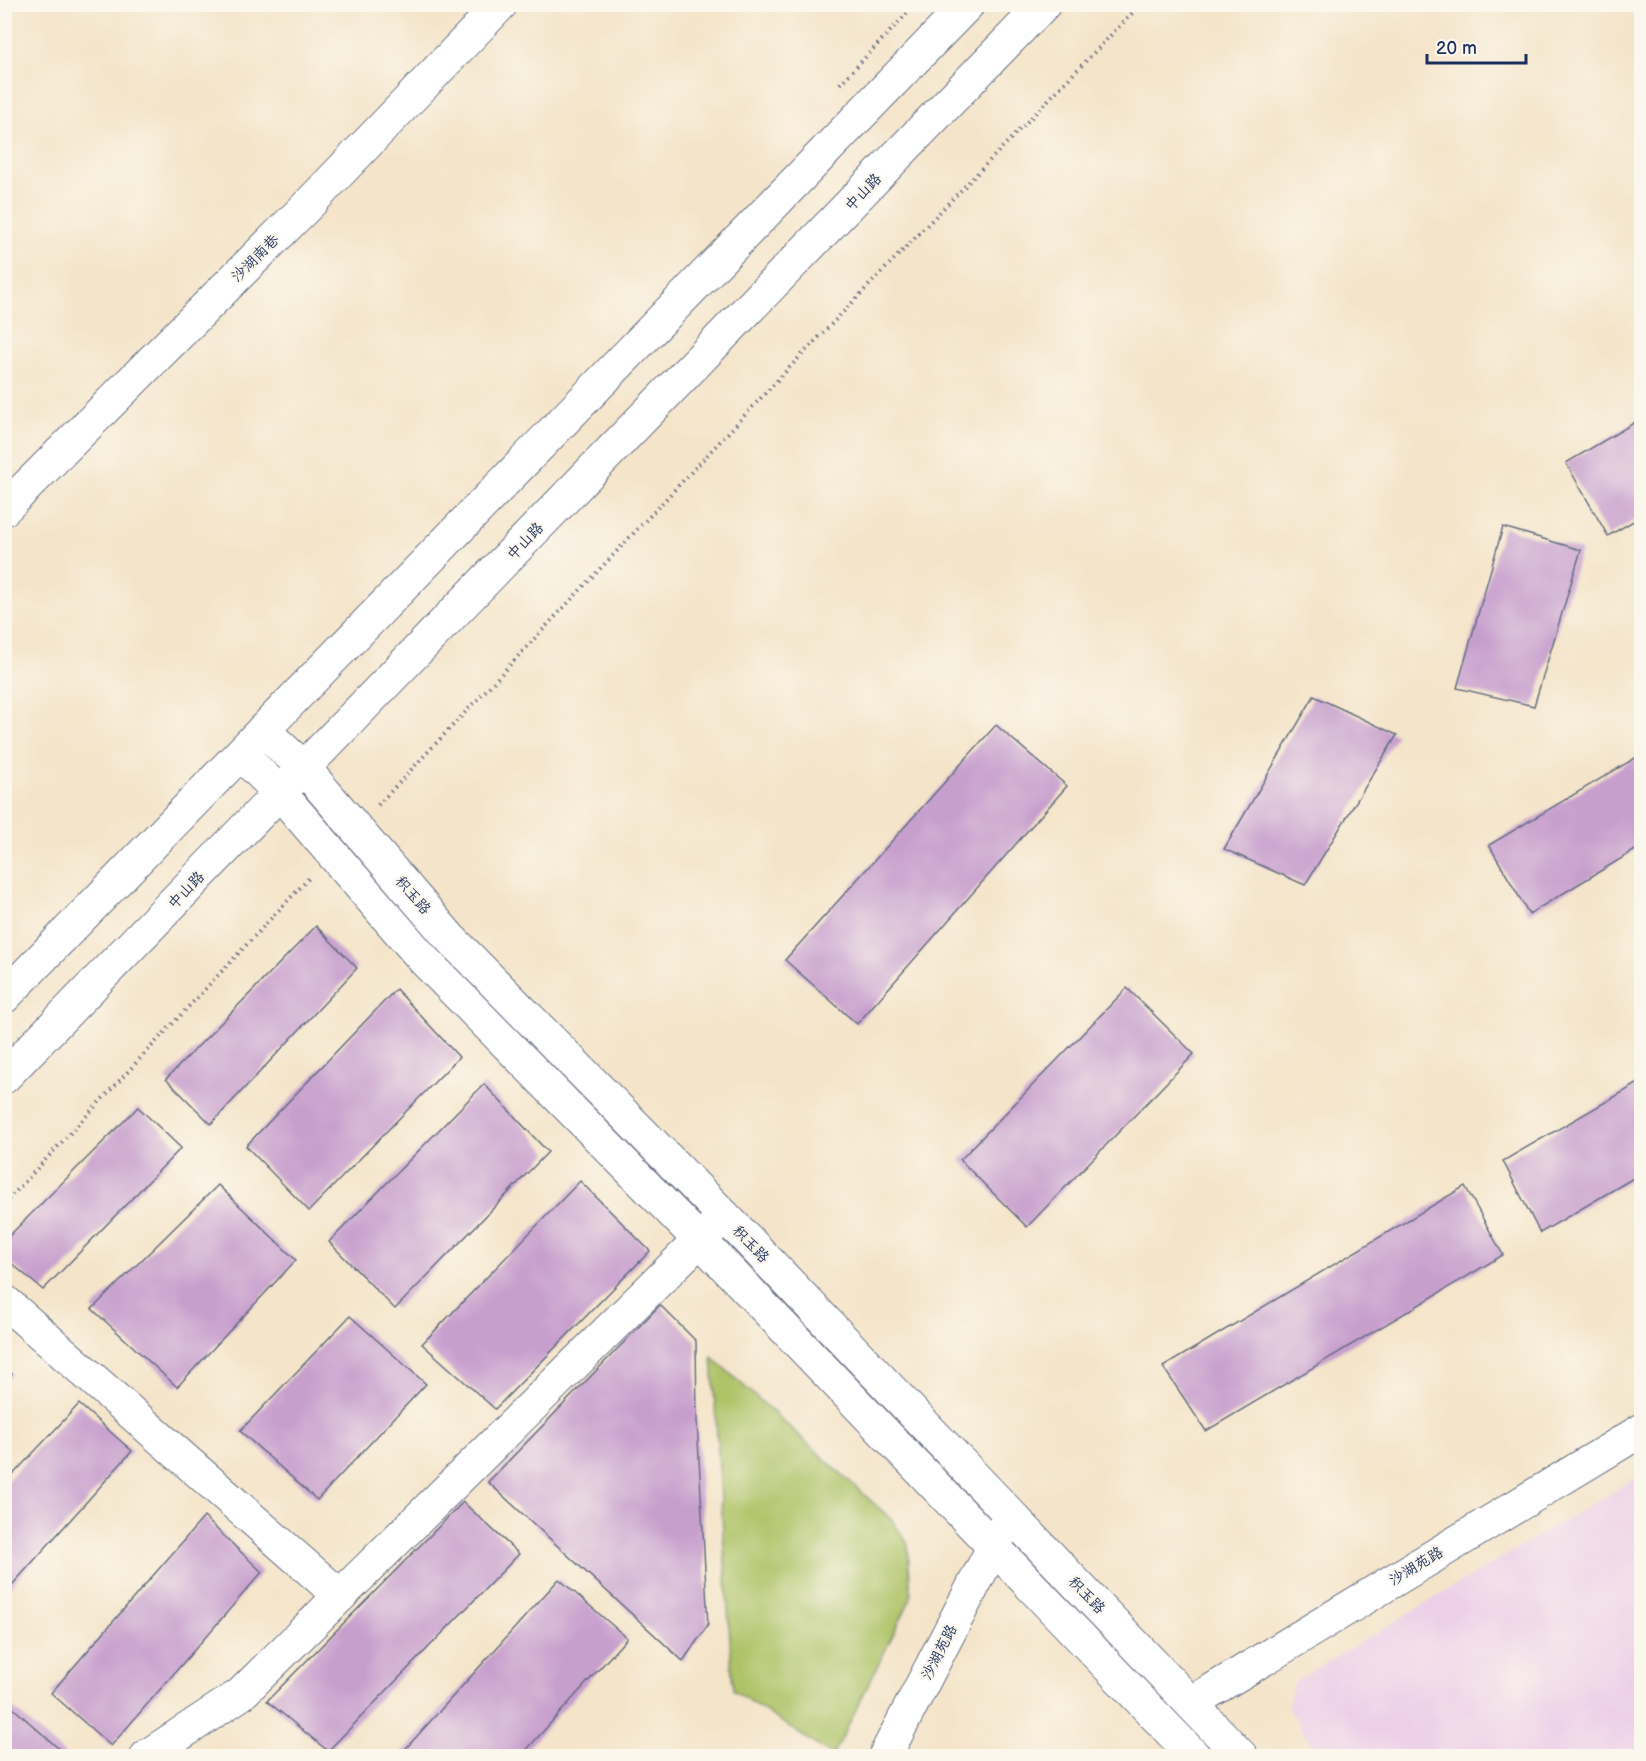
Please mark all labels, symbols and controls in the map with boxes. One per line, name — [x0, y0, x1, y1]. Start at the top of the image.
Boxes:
scale bar — [1427, 27, 1526, 65]
text: 20 m — [1436, 38, 1477, 59]
street label: 中山路 — [841, 170, 886, 215]
street label: 沙湖南巷 — [227, 230, 283, 286]
street label: 中山路 — [503, 519, 548, 564]
street label: 中山路 — [164, 868, 209, 913]
street label: 积玉路 — [391, 872, 435, 919]
street label: 积玉路 — [728, 1222, 773, 1267]
street label: 沙湖苑路 — [1386, 1543, 1447, 1590]
street label: 积玉路 — [1064, 1573, 1109, 1618]
street label: 沙湖苑路 — [917, 1621, 962, 1683]

